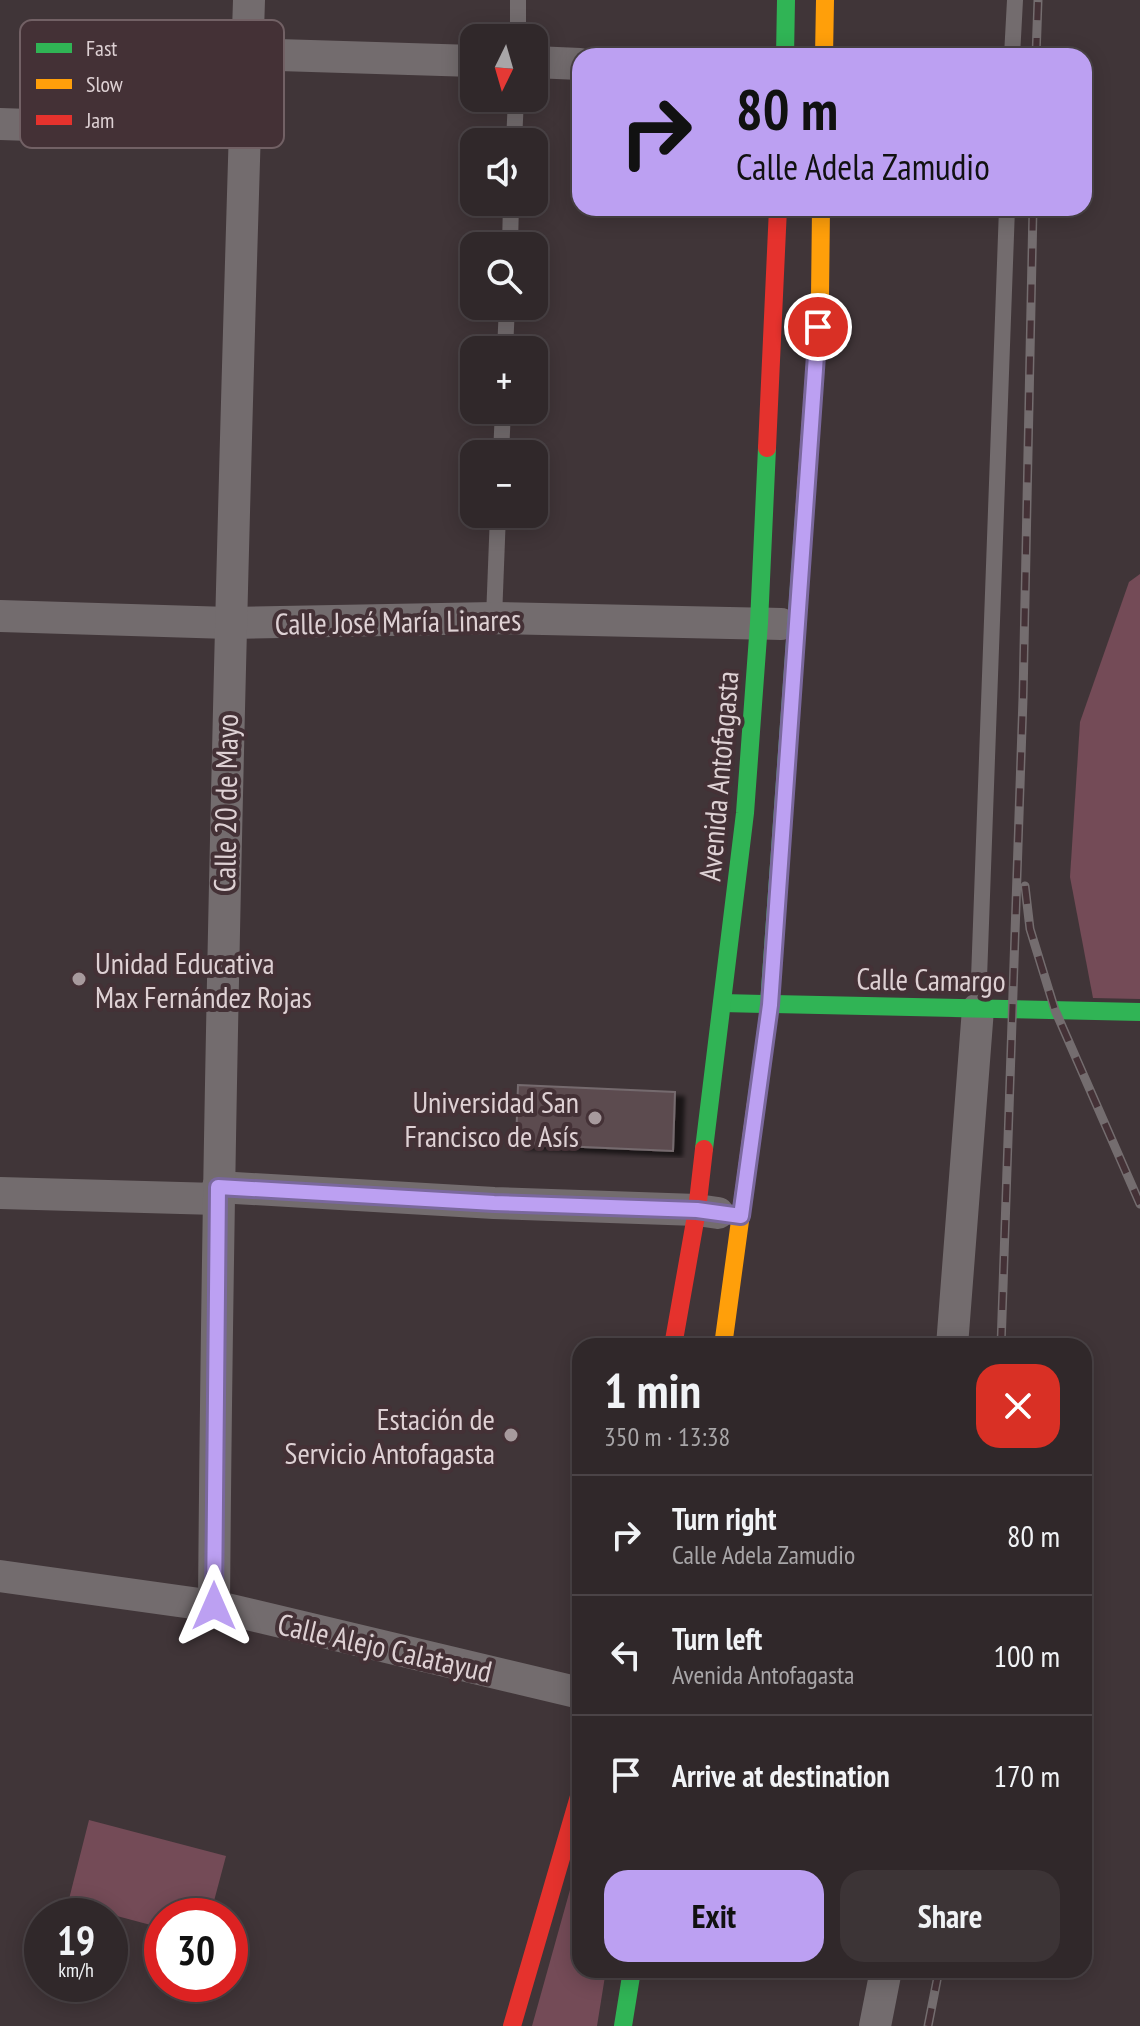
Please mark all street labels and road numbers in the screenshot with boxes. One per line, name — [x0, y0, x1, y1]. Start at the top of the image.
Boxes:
street label: Calle José María Linares — [275, 599, 521, 643]
street label: Avenida Antofagasta — [689, 669, 747, 883]
street label: Calle 20 de Mayo — [204, 713, 246, 893]
street label: Calle Camargo — [856, 958, 1006, 1000]
street label: Calle Alejo Calatayud — [274, 1603, 496, 1691]

